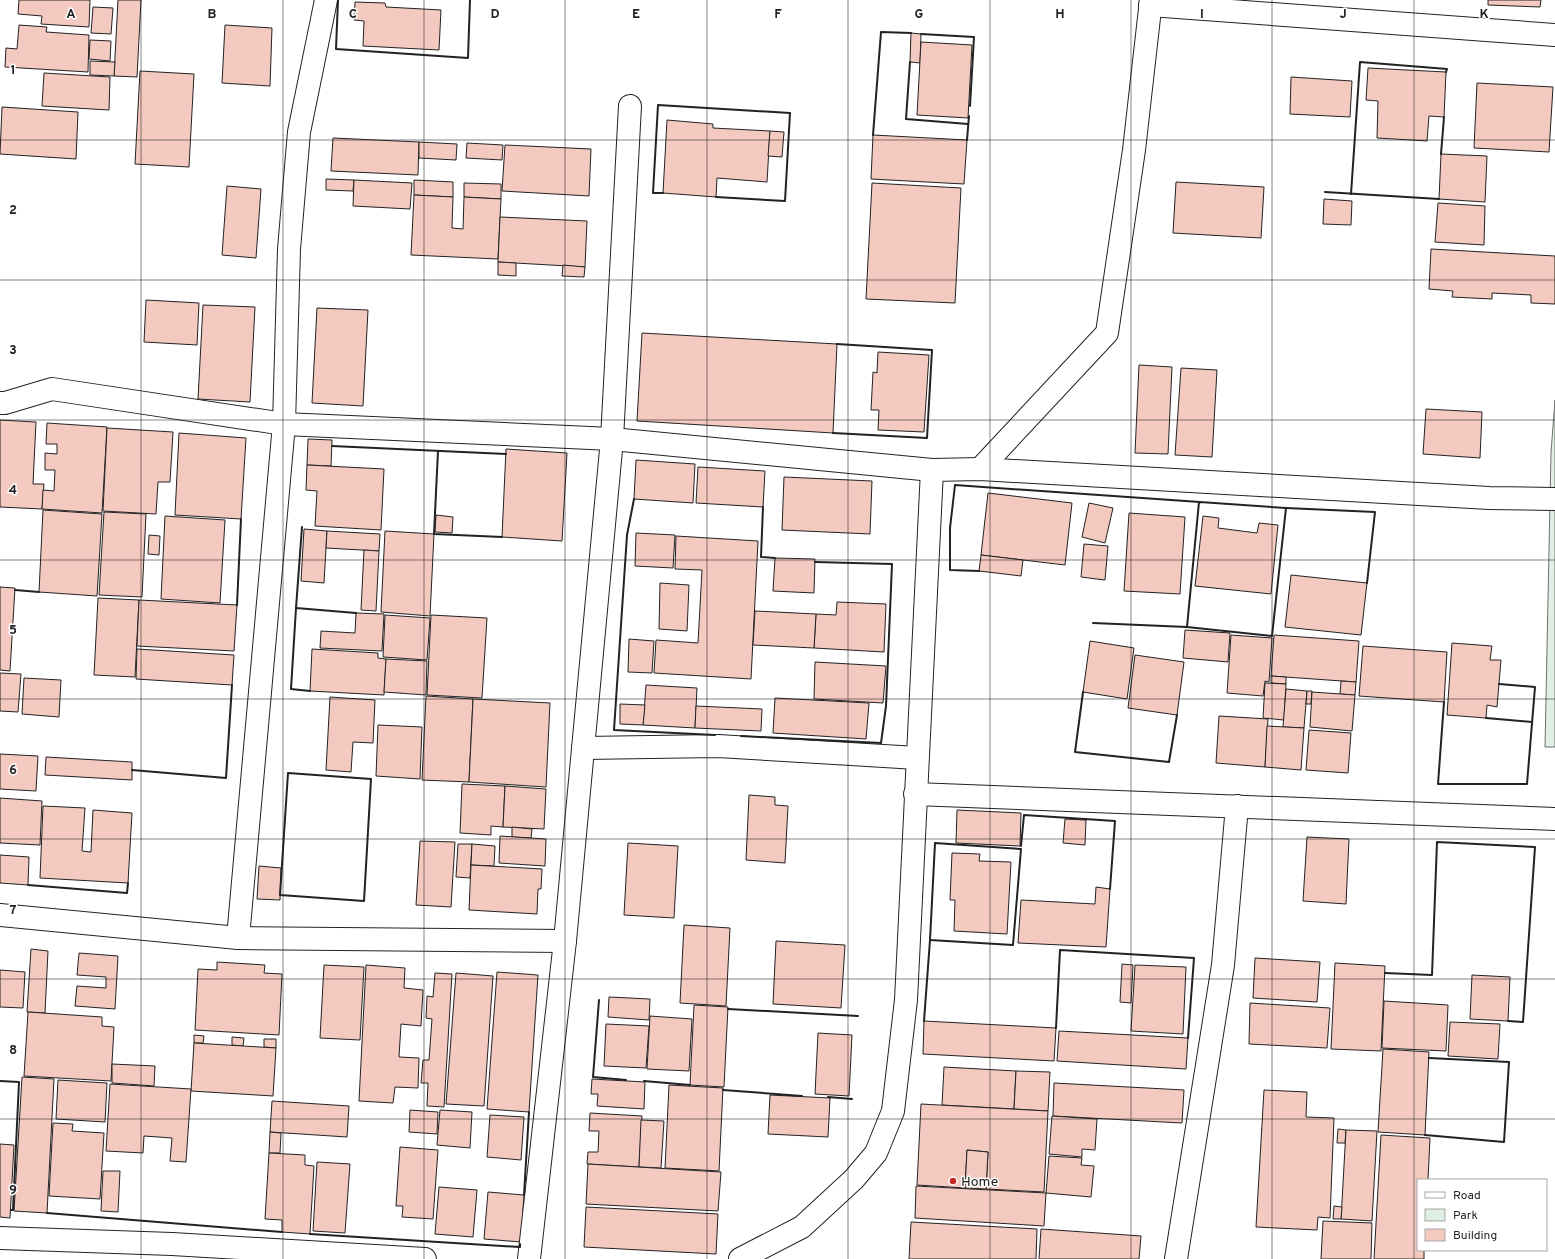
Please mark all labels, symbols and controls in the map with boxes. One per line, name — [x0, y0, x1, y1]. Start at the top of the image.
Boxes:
text: A — [66, 7, 76, 23]
text: B — [208, 7, 217, 23]
text: C — [349, 7, 357, 23]
text: D — [490, 7, 500, 23]
text: E — [632, 7, 640, 23]
text: F — [774, 7, 782, 23]
text: G — [915, 7, 924, 23]
text: H — [1055, 7, 1065, 23]
text: I — [1200, 7, 1204, 23]
text: J — [1339, 7, 1347, 23]
text: K — [1479, 7, 1489, 23]
text: 1 — [10, 63, 16, 79]
text: 2 — [9, 203, 17, 219]
text: 3 — [9, 343, 17, 359]
text: 4 — [9, 483, 17, 499]
text: 5 — [9, 623, 17, 639]
text: 6 — [9, 763, 17, 779]
text: 7 — [10, 903, 17, 919]
text: 8 — [9, 1043, 17, 1059]
place label: Home — [961, 1174, 998, 1191]
marker: Home — [948, 1176, 958, 1186]
legend — [1417, 1179, 1547, 1251]
text: 9 — [9, 1183, 17, 1199]
text: Road — [1453, 1188, 1481, 1204]
text: Park — [1453, 1208, 1478, 1224]
text: Building — [1453, 1228, 1497, 1244]

